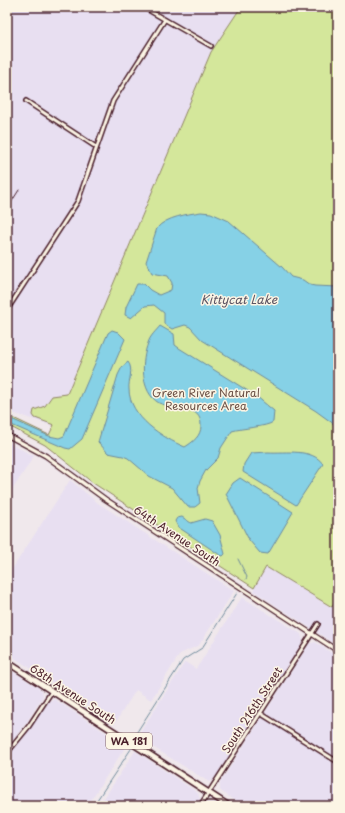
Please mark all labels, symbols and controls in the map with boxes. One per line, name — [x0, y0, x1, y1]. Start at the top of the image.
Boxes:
water label: Kittycat Lake — [201, 290, 278, 308]
park label: Green River Natural Resources Area — [152, 384, 260, 414]
street label: 64th Avenue South — [131, 501, 224, 570]
street label: 68th Avenue South — [27, 659, 120, 728]
street label: South 216th Street — [217, 663, 286, 756]
road number: WA 181 — [106, 733, 152, 749]

